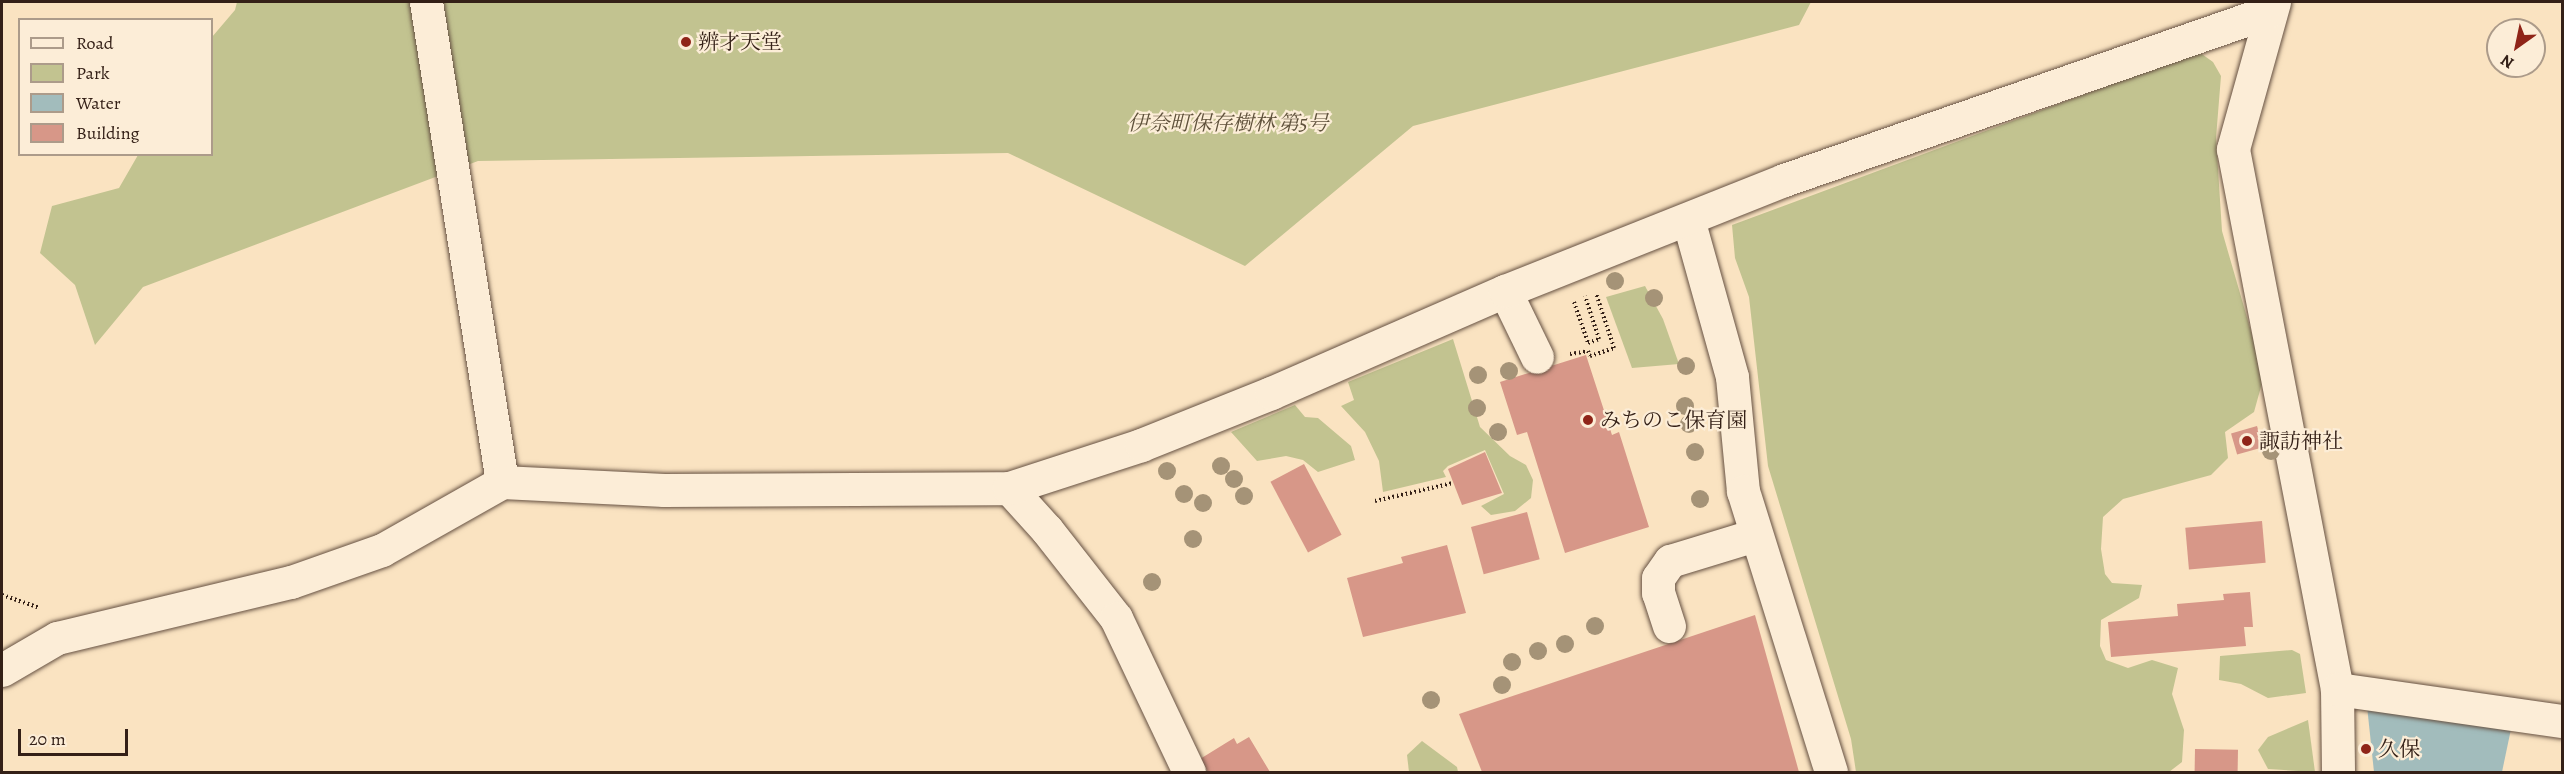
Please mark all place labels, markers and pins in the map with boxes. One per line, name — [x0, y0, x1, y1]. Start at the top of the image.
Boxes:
place label: 辨才天堂 — [698, 29, 782, 55]
marker: 辨才天堂 — [679, 35, 693, 49]
place label: みちのこ保育園 — [1600, 407, 1747, 433]
marker: みちのこ保育園 — [1581, 413, 1595, 427]
place label: 諏訪神社 — [2259, 428, 2343, 454]
marker: 諏訪神社 — [2240, 434, 2254, 448]
place label: 久保 — [2378, 736, 2420, 762]
marker: 久保 — [2359, 742, 2373, 756]

